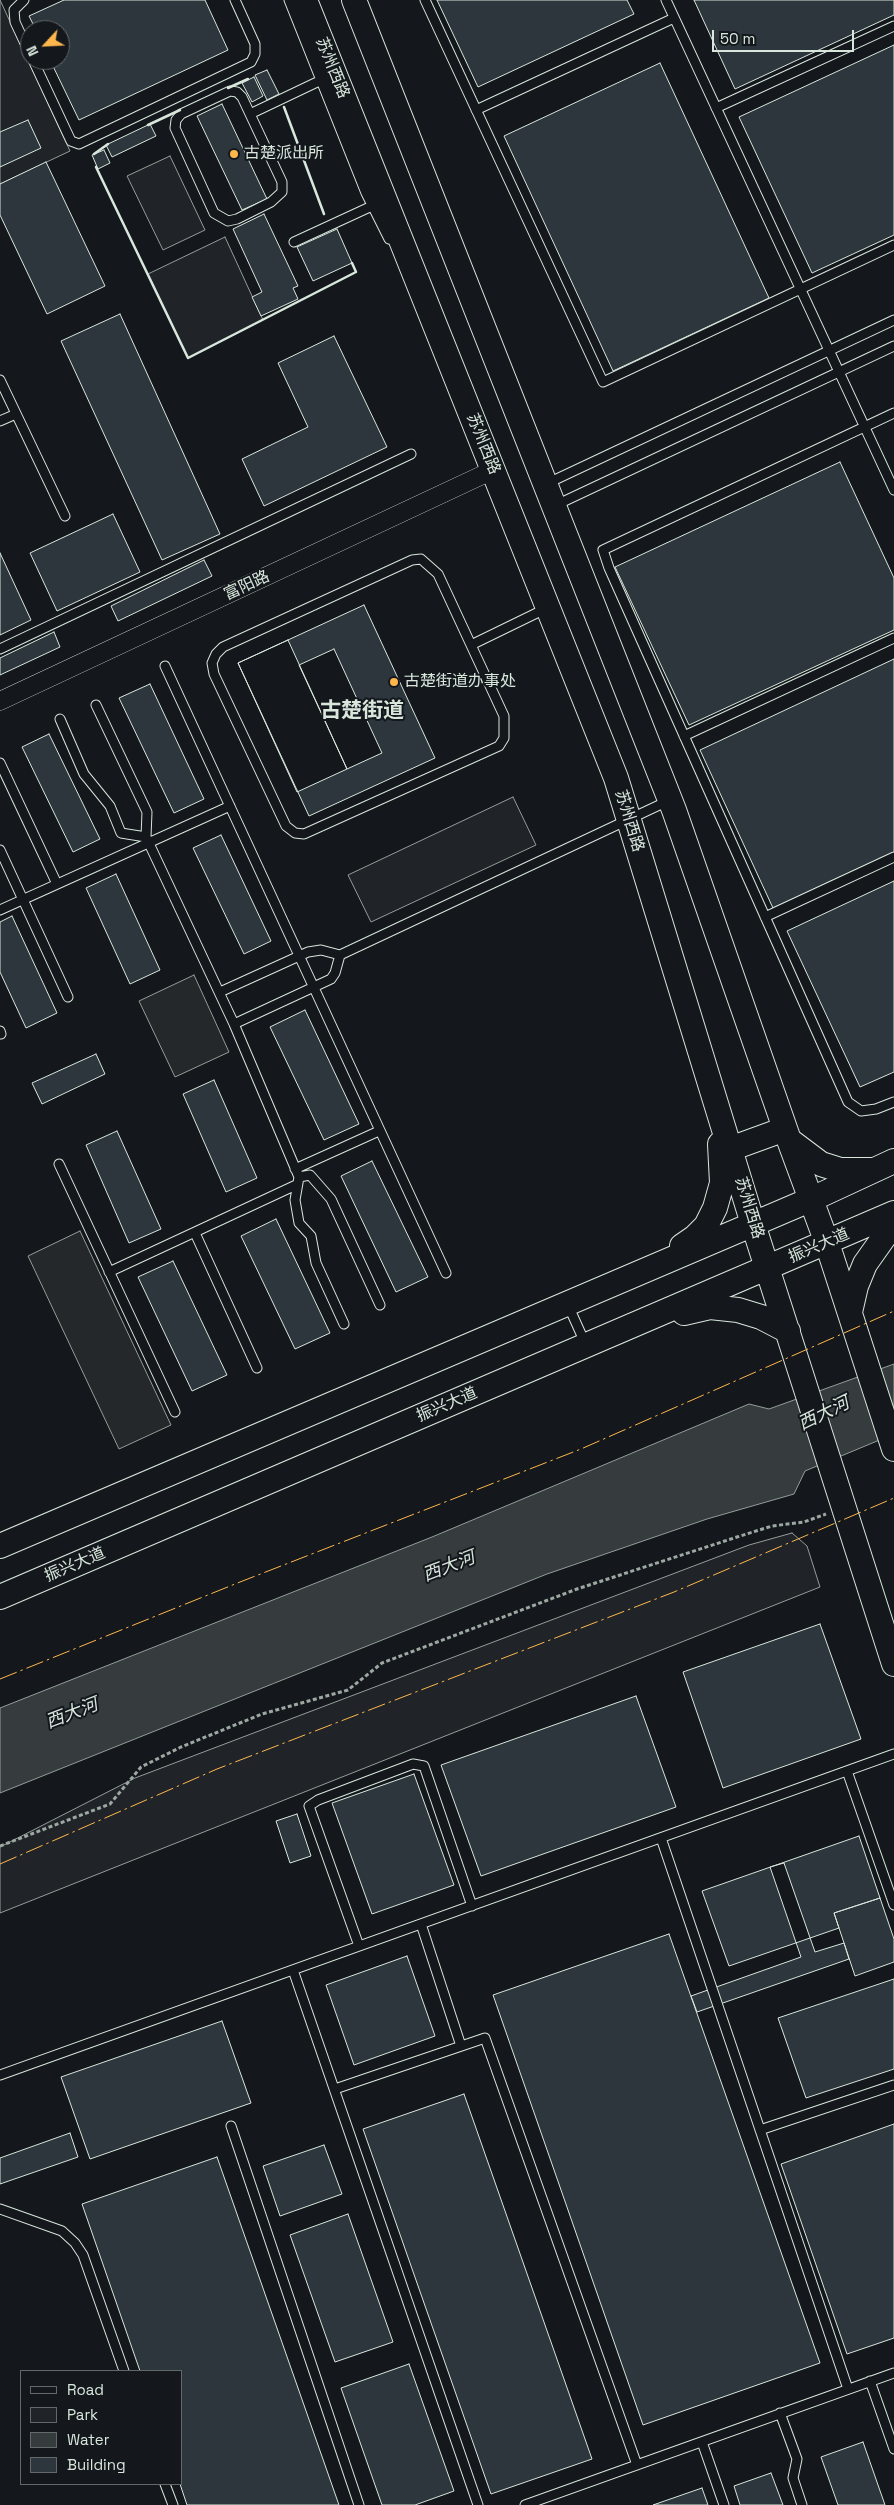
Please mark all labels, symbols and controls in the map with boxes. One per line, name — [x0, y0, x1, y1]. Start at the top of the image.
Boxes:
north arrow — [20, 20, 70, 70]
scale bar — [714, 20, 856, 52]
text: 50 m — [720, 29, 755, 48]
street label: 苏州西路 — [311, 35, 353, 101]
text: N — [22, 43, 42, 59]
place label: 古楚派出所 — [244, 144, 324, 164]
marker: 古楚派出所 — [228, 148, 240, 160]
street label: 苏州西路 — [462, 411, 504, 477]
street label: 富阳路 — [221, 567, 273, 605]
place label: 古楚街道办事处 — [404, 672, 516, 692]
marker: 古楚街道办事处 — [388, 676, 400, 688]
district label: 古楚街道 — [320, 698, 404, 724]
street label: 苏州西路 — [610, 788, 648, 854]
street label: 苏州西路 — [730, 1175, 768, 1241]
street label: 振兴大道 — [786, 1225, 852, 1267]
street label: 振兴大道 — [414, 1384, 480, 1426]
water label: 西大河 — [795, 1392, 853, 1436]
street label: 振兴大道 — [42, 1544, 108, 1586]
water label: 西大河 — [420, 1547, 478, 1587]
water label: 西大河 — [43, 1694, 101, 1734]
legend — [20, 2370, 182, 2485]
text: Road — [67, 2380, 104, 2399]
text: Park — [67, 2405, 98, 2424]
text: Water — [67, 2430, 109, 2449]
text: Building — [67, 2455, 126, 2474]

